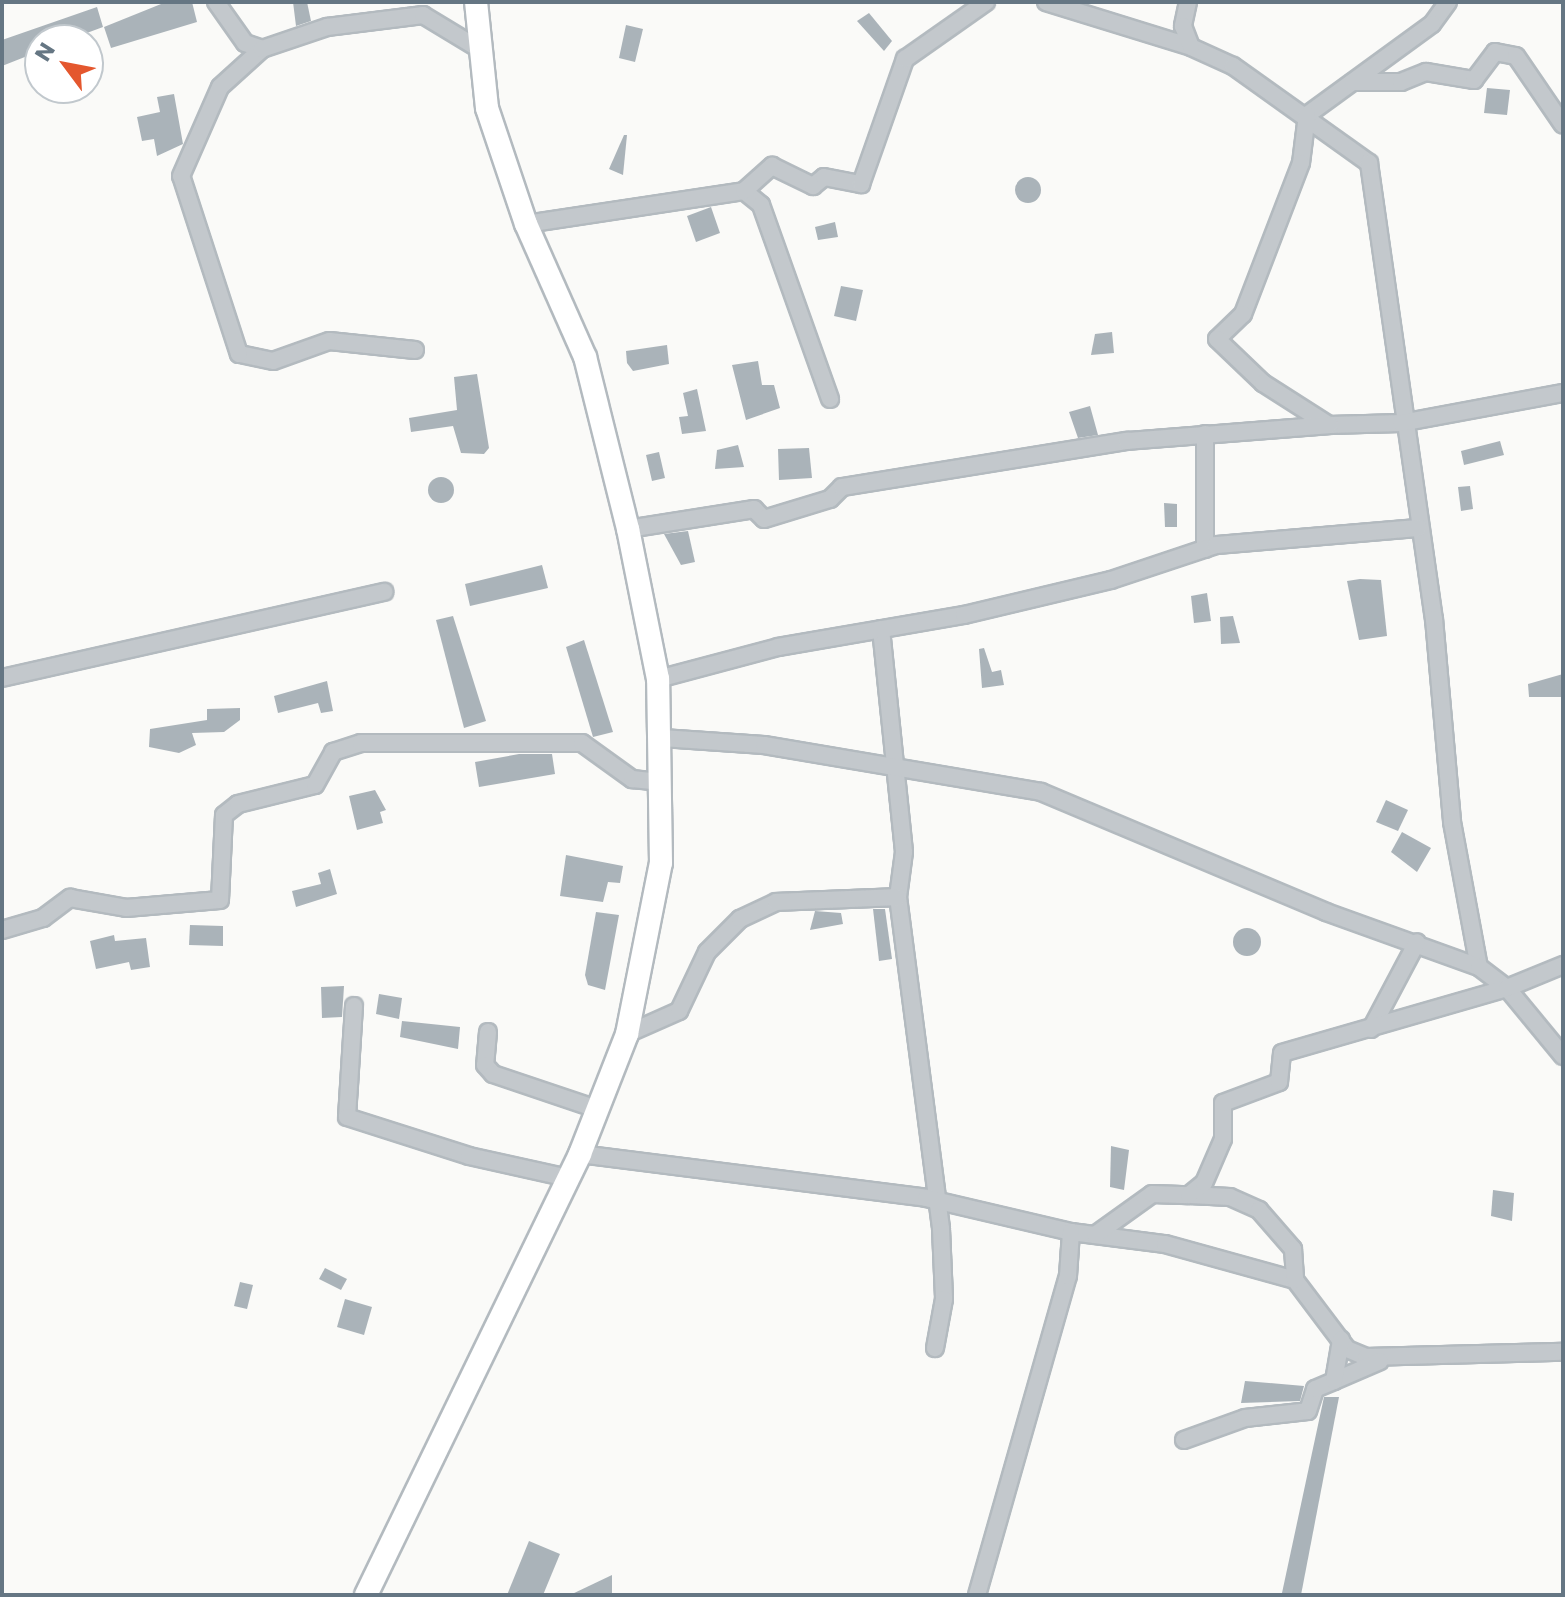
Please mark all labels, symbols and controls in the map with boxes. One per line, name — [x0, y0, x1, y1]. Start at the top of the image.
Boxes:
north arrow — [24, 24, 104, 104]
text: N — [27, 37, 62, 67]

